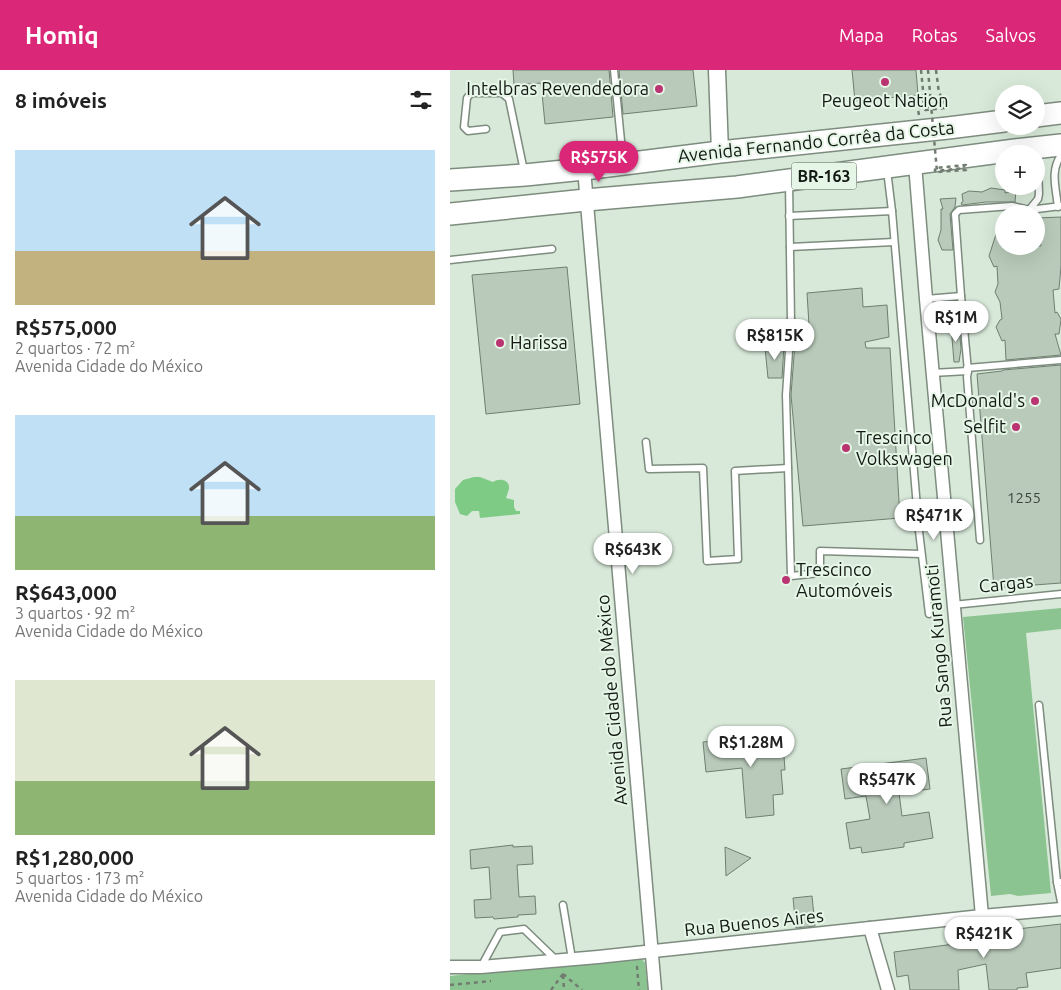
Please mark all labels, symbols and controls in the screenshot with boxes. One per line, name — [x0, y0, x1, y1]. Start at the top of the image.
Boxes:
text: Homiq — [25, 22, 99, 49]
text: Mapa — [839, 25, 884, 45]
text: Rotas — [912, 25, 958, 45]
text: Salvos — [986, 25, 1036, 45]
marker: Peugeot Nation — [879, 76, 891, 88]
place label: Intelbras Revendedora — [466, 78, 649, 98]
marker: Intelbras Revendedora — [653, 83, 665, 95]
map controls — [995, 85, 1045, 255]
button: layers — [995, 85, 1045, 135]
icon: filters — [407, 86, 435, 114]
text: 8 imóveis — [15, 88, 107, 112]
place label: Peugeot Nation — [822, 90, 949, 110]
street label: Avenida Fernando Corrêa da Costa — [677, 117, 955, 165]
pin: R$575K — [558, 140, 640, 183]
button: + — [995, 145, 1045, 195]
text: R$575K — [570, 148, 628, 166]
road number: BR-163 — [792, 162, 856, 190]
icon: home — [180, 183, 270, 273]
button: − — [995, 205, 1045, 255]
pin: R$1M — [926, 300, 986, 343]
text: R$1M — [935, 308, 977, 326]
text: R$575,000 — [15, 315, 117, 339]
pin: R$815K — [734, 318, 816, 361]
text: R$815K — [746, 326, 804, 344]
place label: Harissa — [510, 332, 568, 352]
marker: Harissa — [494, 337, 506, 349]
text: 2 quartos · 72 m² — [15, 339, 136, 357]
text: Avenida Cidade do México — [15, 357, 203, 375]
place label: McDonald's — [931, 390, 1025, 410]
marker: McDonald's — [1029, 395, 1041, 407]
place label: Selfit — [964, 416, 1006, 436]
marker: Selfit — [1010, 421, 1022, 433]
place label: Trescinco Volkswagen — [856, 427, 953, 468]
marker: Trescinco Volkswagen — [840, 442, 852, 454]
icon: home — [180, 448, 270, 538]
house number: 1255 — [1007, 489, 1041, 506]
pin: R$471K — [893, 498, 975, 541]
text: R$471K — [905, 506, 963, 524]
pin: R$643K — [592, 532, 674, 575]
text: R$643K — [604, 540, 662, 558]
place label: Trescinco Automóveis — [796, 559, 893, 600]
street label: Rua Sango Kuramoti — [921, 564, 955, 728]
street label: Cargas — [978, 570, 1034, 596]
marker: Trescinco Automóveis — [780, 574, 792, 586]
text: R$643,000 — [15, 580, 117, 604]
street label: Avenida Cidade do México — [592, 594, 630, 806]
text: 3 quartos · 92 m² — [15, 604, 136, 622]
text: Avenida Cidade do México — [15, 622, 203, 640]
icon: home — [180, 713, 270, 803]
pin: R$1.28M — [705, 726, 797, 768]
text: R$1.28M — [719, 733, 783, 751]
pin: R$547K — [846, 762, 928, 805]
text: R$547K — [858, 770, 916, 788]
text: R$1,280,000 — [15, 845, 134, 869]
text: 5 quartos · 173 m² — [15, 869, 145, 887]
text: Avenida Cidade do México — [15, 887, 203, 905]
street label: Rua Buenos Aires — [683, 905, 825, 939]
pin: R$421K — [943, 916, 1025, 959]
text: R$421K — [955, 924, 1013, 942]

